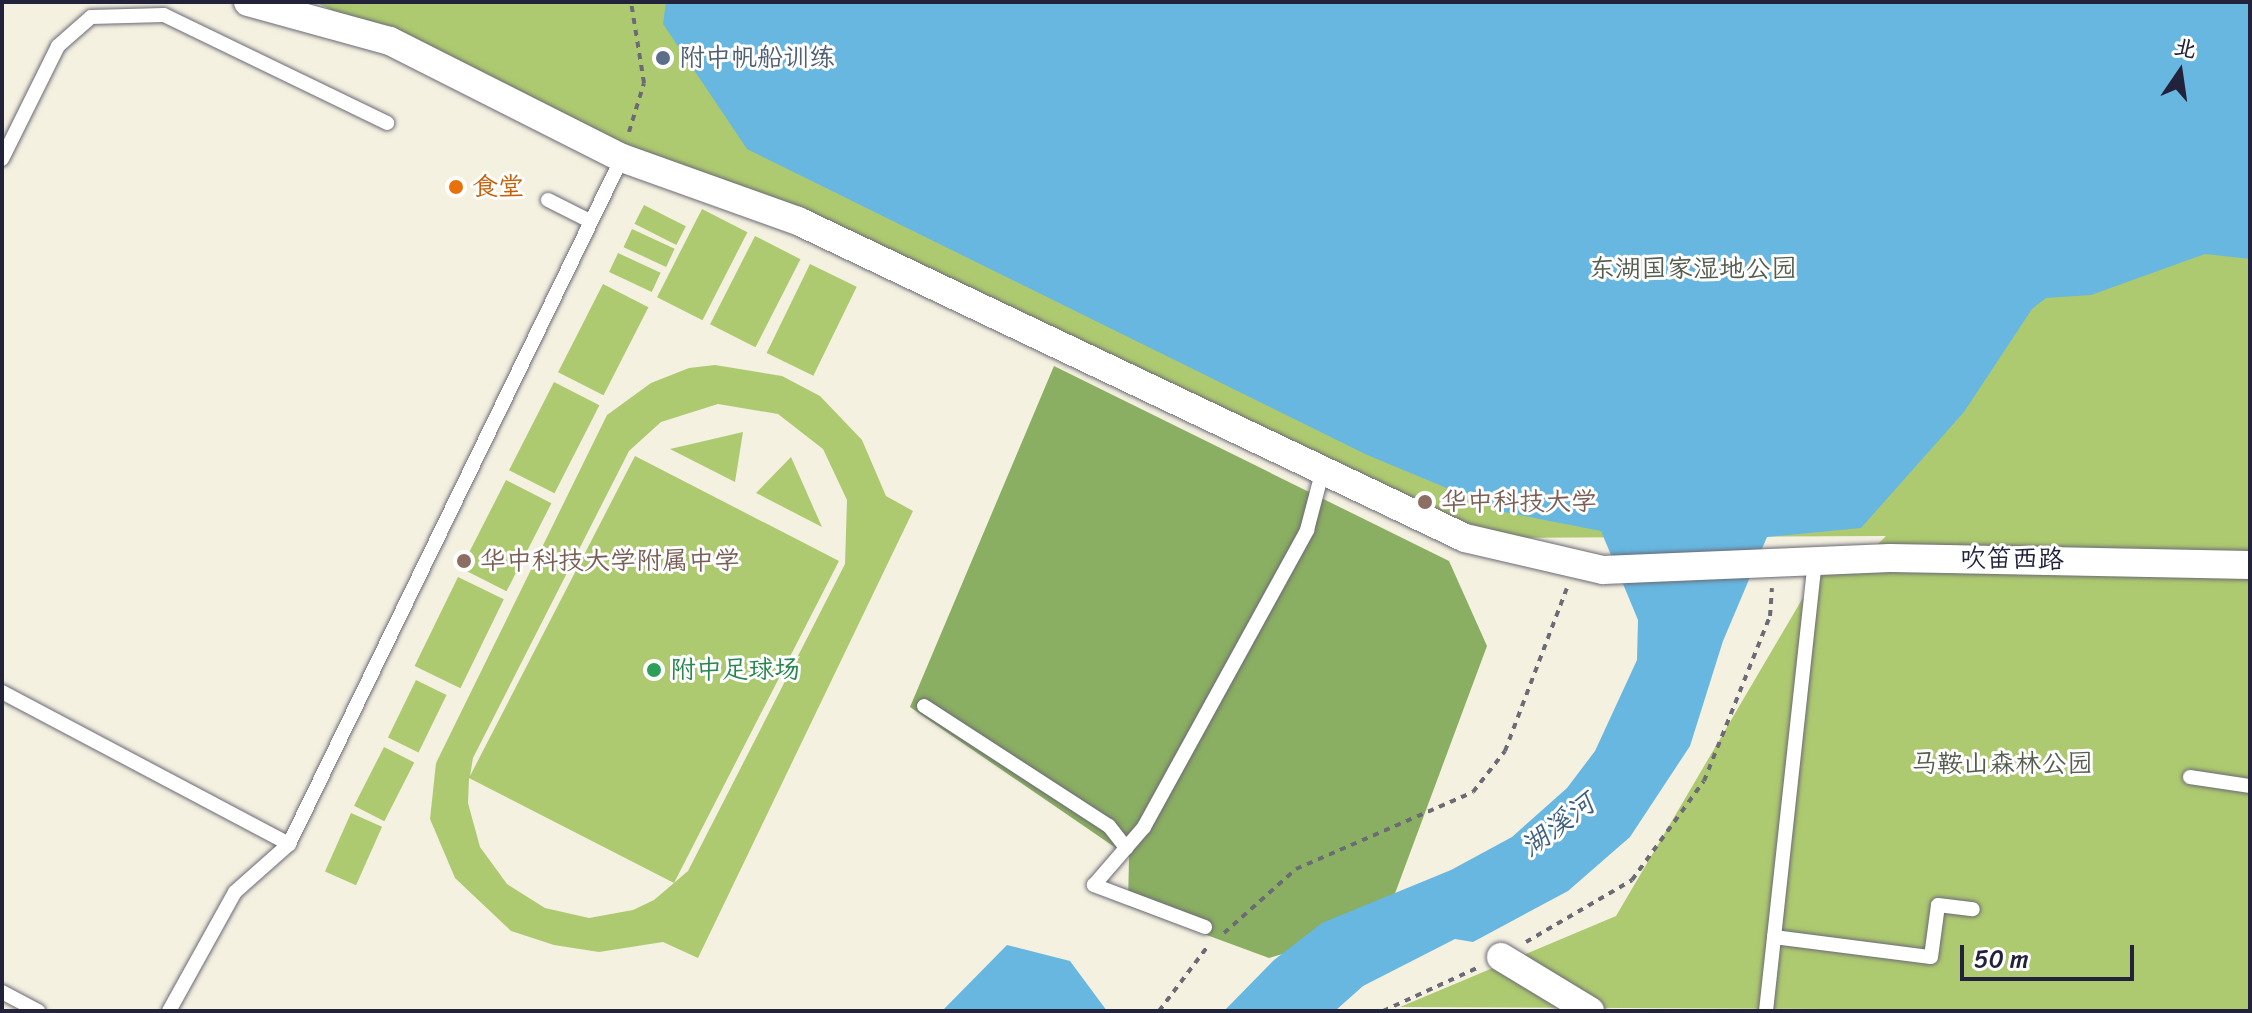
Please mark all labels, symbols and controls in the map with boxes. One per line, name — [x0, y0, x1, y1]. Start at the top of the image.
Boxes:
text: 北 — [2170, 27, 2201, 70]
north arrow — [2140, 32, 2220, 112]
place label: 附中帆船训练 — [679, 42, 835, 74]
marker: 附中帆船训练 — [654, 49, 672, 67]
place label: 食堂 — [472, 171, 524, 203]
marker: 食堂 — [447, 178, 465, 196]
park label: 东湖国家湿地公园 — [1589, 253, 1797, 285]
place label: 华中科技大学 — [1441, 486, 1597, 518]
marker: 华中科技大学 — [1416, 493, 1434, 511]
street label: 吹笛西路 — [1960, 542, 2064, 576]
place label: 华中科技大学附属中学 — [480, 545, 740, 577]
marker: 华中科技大学附属中学 — [455, 552, 473, 570]
place label: 附中足球场 — [670, 654, 800, 686]
marker: 附中足球场 — [645, 661, 663, 679]
park label: 马鞍山森林公园 — [1911, 748, 2093, 780]
water label: 湖溪河 — [1514, 786, 1602, 864]
scale bar — [1964, 929, 2138, 979]
text: 50 m — [1974, 938, 2029, 980]

